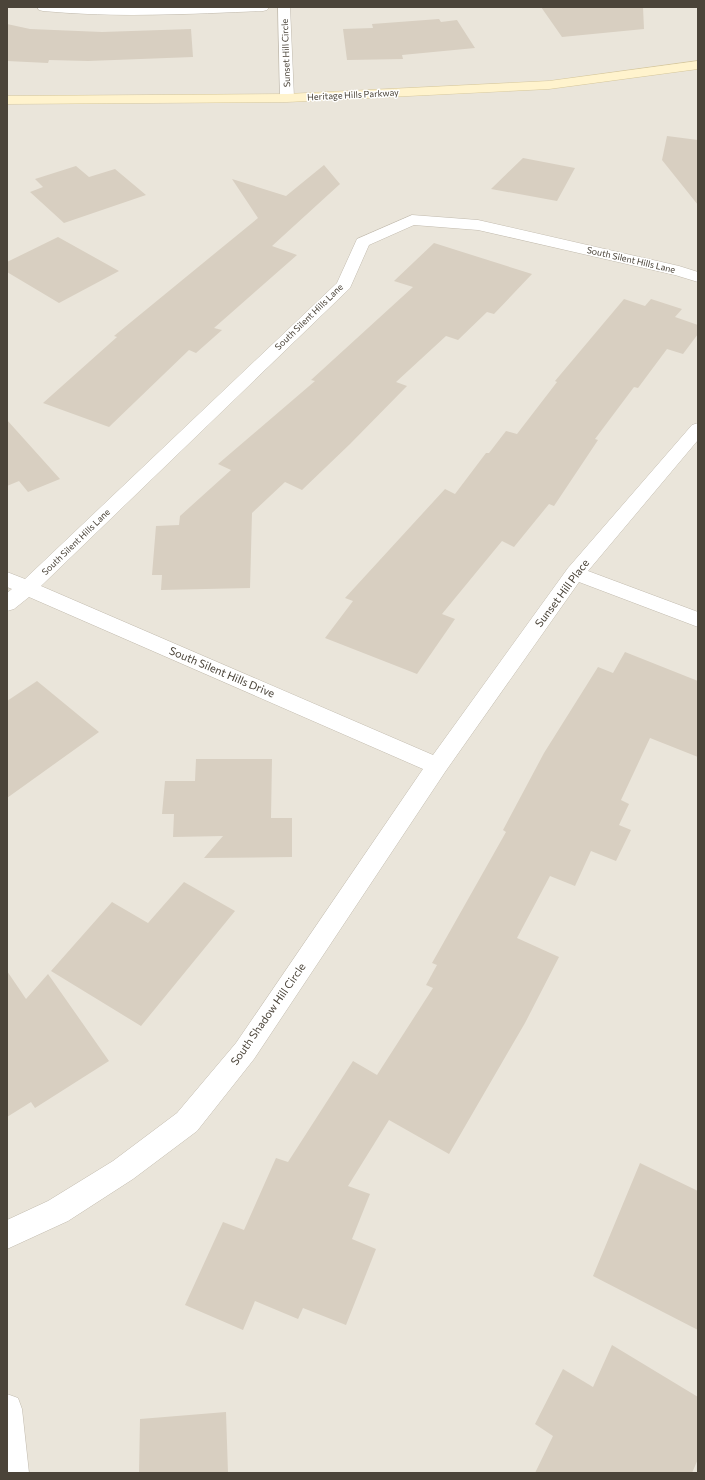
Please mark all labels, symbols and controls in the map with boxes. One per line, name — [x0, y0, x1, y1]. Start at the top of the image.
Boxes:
street label: Sunset Hill Circle — [279, 18, 292, 87]
street label: Heritage Hills Parkway — [307, 87, 399, 102]
street label: South Silent Hills Lane — [586, 244, 677, 275]
street label: South Silent Hills Lane — [272, 281, 345, 352]
street label: South Silent Hills Lane — [39, 506, 112, 577]
street label: Sunset Hill Place — [532, 556, 591, 629]
street label: South Silent Hills Drive — [168, 643, 277, 700]
street label: South Shadow Hill Circle — [227, 960, 308, 1067]

